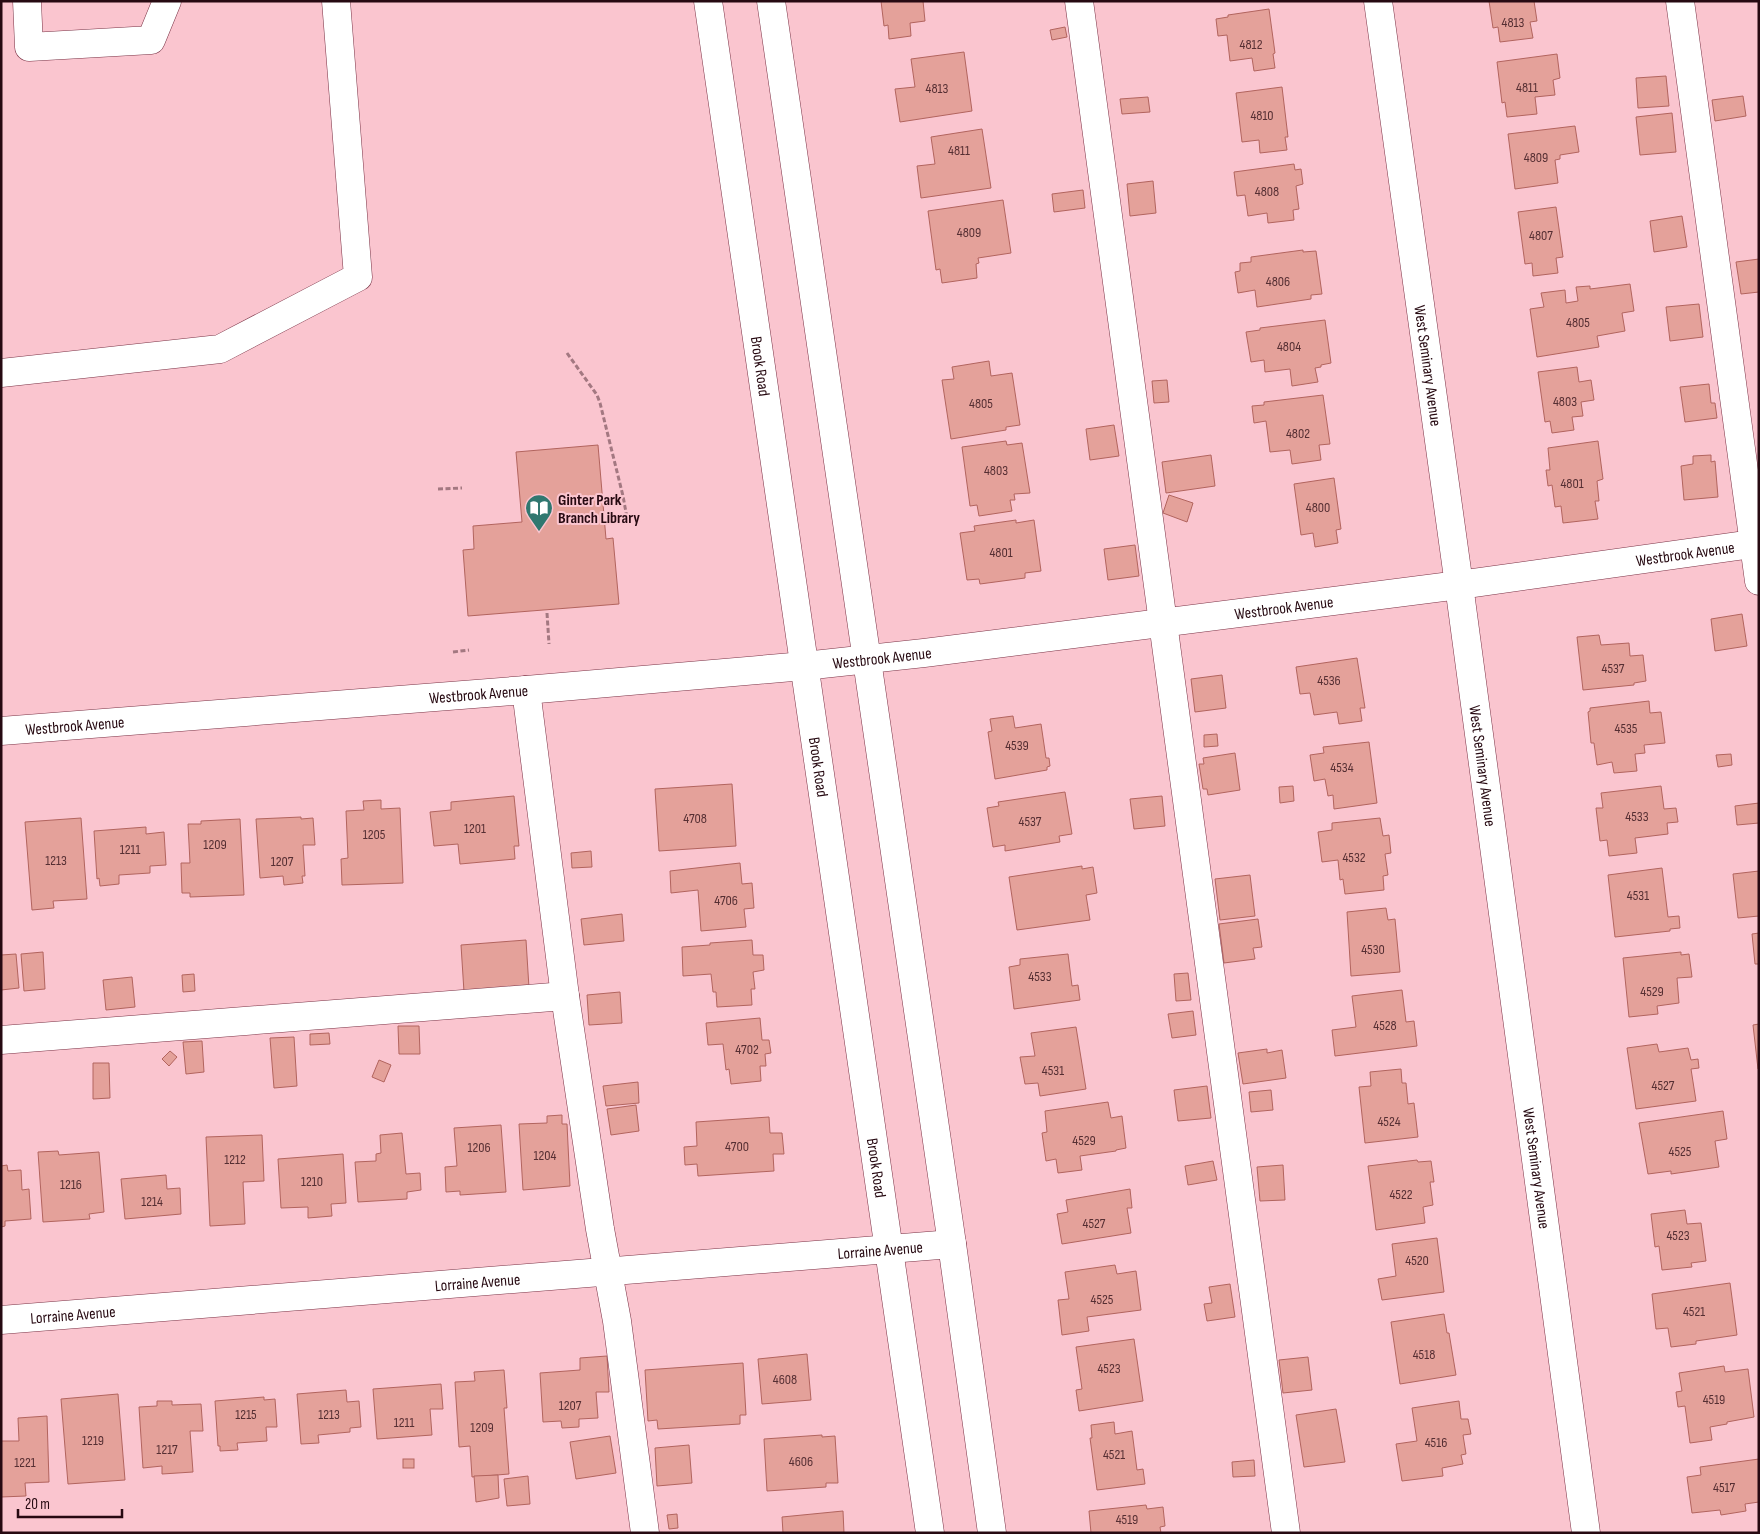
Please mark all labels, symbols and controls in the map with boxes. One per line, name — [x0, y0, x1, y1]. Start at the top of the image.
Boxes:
house number: 4813 — [1502, 14, 1525, 31]
house number: 4812 — [1240, 36, 1263, 53]
house number: 4811 — [1516, 79, 1538, 96]
house number: 4813 — [926, 80, 949, 97]
house number: 4810 — [1250, 107, 1274, 124]
house number: 4811 — [948, 142, 970, 159]
house number: 4809 — [1524, 149, 1548, 166]
house number: 4808 — [1255, 183, 1279, 200]
house number: 4809 — [957, 224, 981, 241]
house number: 4807 — [1529, 227, 1553, 244]
house number: 4806 — [1266, 273, 1290, 290]
street label: West Seminary Avenue — [1409, 304, 1445, 427]
house number: 4805 — [1566, 314, 1590, 331]
street label: Brook Road — [746, 335, 773, 398]
house number: 4804 — [1277, 338, 1301, 355]
house number: 4803 — [1553, 393, 1577, 410]
house number: 4805 — [969, 395, 993, 412]
house number: 4802 — [1286, 425, 1310, 442]
house number: 4803 — [984, 462, 1008, 479]
house number: 4801 — [1560, 475, 1584, 492]
place label: Ginter Park Branch Library — [558, 491, 640, 528]
library icon: Ginter Park Branch Library — [524, 493, 554, 532]
house number: 4800 — [1306, 499, 1330, 516]
street label: Westbrook Avenue — [1635, 539, 1736, 571]
house number: 4801 — [989, 544, 1013, 561]
street label: Westbrook Avenue — [1233, 593, 1334, 624]
street label: Westbrook Avenue — [832, 644, 933, 674]
house number: 4537 — [1602, 660, 1625, 677]
house number: 4536 — [1317, 672, 1341, 689]
street label: Westbrook Avenue — [428, 682, 529, 709]
street label: West Seminary Avenue — [1464, 704, 1499, 828]
street label: Westbrook Avenue — [25, 713, 125, 740]
house number: 4535 — [1615, 720, 1638, 737]
street label: Brook Road — [804, 736, 831, 798]
house number: 4539 — [1005, 737, 1029, 754]
house number: 4534 — [1330, 759, 1354, 776]
house number: 4533 — [1625, 808, 1649, 825]
house number: 4708 — [683, 810, 707, 827]
house number: 4537 — [1019, 813, 1042, 830]
house number: 1201 — [464, 820, 486, 837]
house number: 1205 — [363, 826, 386, 843]
house number: 1209 — [203, 836, 227, 853]
house number: 1211 — [120, 841, 140, 858]
house number: 4532 — [1342, 849, 1366, 866]
house number: 1213 — [45, 852, 67, 869]
house number: 1207 — [271, 853, 294, 870]
house number: 4531 — [1627, 887, 1649, 904]
house number: 4706 — [714, 892, 738, 909]
house number: 4530 — [1361, 941, 1385, 958]
house number: 4533 — [1028, 968, 1052, 985]
house number: 4529 — [1640, 983, 1664, 1000]
house number: 4528 — [1373, 1017, 1397, 1034]
house number: 4702 — [735, 1041, 759, 1058]
house number: 4531 — [1042, 1062, 1064, 1079]
house number: 4527 — [1652, 1077, 1675, 1094]
street label: West Seminary Avenue — [1518, 1107, 1553, 1230]
house number: 4524 — [1377, 1113, 1401, 1130]
house number: 4529 — [1072, 1132, 1096, 1149]
street label: Brook Road — [862, 1137, 889, 1199]
house number: 4700 — [725, 1138, 749, 1155]
house number: 1206 — [467, 1139, 491, 1156]
house number: 4525 — [1669, 1143, 1692, 1160]
house number: 1204 — [534, 1147, 557, 1164]
house number: 1212 — [224, 1151, 246, 1168]
house number: 1210 — [301, 1173, 323, 1190]
house number: 1216 — [60, 1176, 82, 1193]
house number: 4522 — [1389, 1186, 1413, 1203]
house number: 1214 — [141, 1193, 163, 1210]
house number: 4527 — [1083, 1215, 1106, 1232]
house number: 4523 — [1666, 1227, 1690, 1244]
street label: Lorraine Avenue — [837, 1238, 924, 1264]
house number: 4520 — [1405, 1252, 1429, 1269]
street label: Lorraine Avenue — [434, 1271, 521, 1296]
house number: 4525 — [1091, 1291, 1114, 1308]
street label: Lorraine Avenue — [30, 1303, 116, 1329]
house number: 4521 — [1683, 1303, 1705, 1320]
house number: 4518 — [1413, 1346, 1435, 1363]
house number: 4523 — [1097, 1360, 1121, 1377]
house number: 4608 — [773, 1371, 797, 1388]
house number: 4519 — [1703, 1391, 1725, 1408]
house number: 1207 — [559, 1397, 582, 1414]
house number: 1215 — [235, 1406, 257, 1423]
house number: 1213 — [318, 1406, 340, 1423]
house number: 1211 — [394, 1414, 414, 1431]
house number: 1209 — [470, 1419, 494, 1436]
house number: 1219 — [82, 1432, 104, 1449]
house number: 4516 — [1425, 1434, 1447, 1451]
house number: 1217 — [156, 1441, 178, 1458]
house number: 4521 — [1103, 1446, 1125, 1463]
house number: 4606 — [789, 1453, 813, 1470]
house number: 1221 — [14, 1454, 36, 1471]
house number: 4517 — [1713, 1479, 1735, 1496]
scale bar — [18, 1486, 121, 1518]
text: 20 m — [25, 1495, 50, 1514]
house number: 4519 — [1116, 1511, 1138, 1528]

